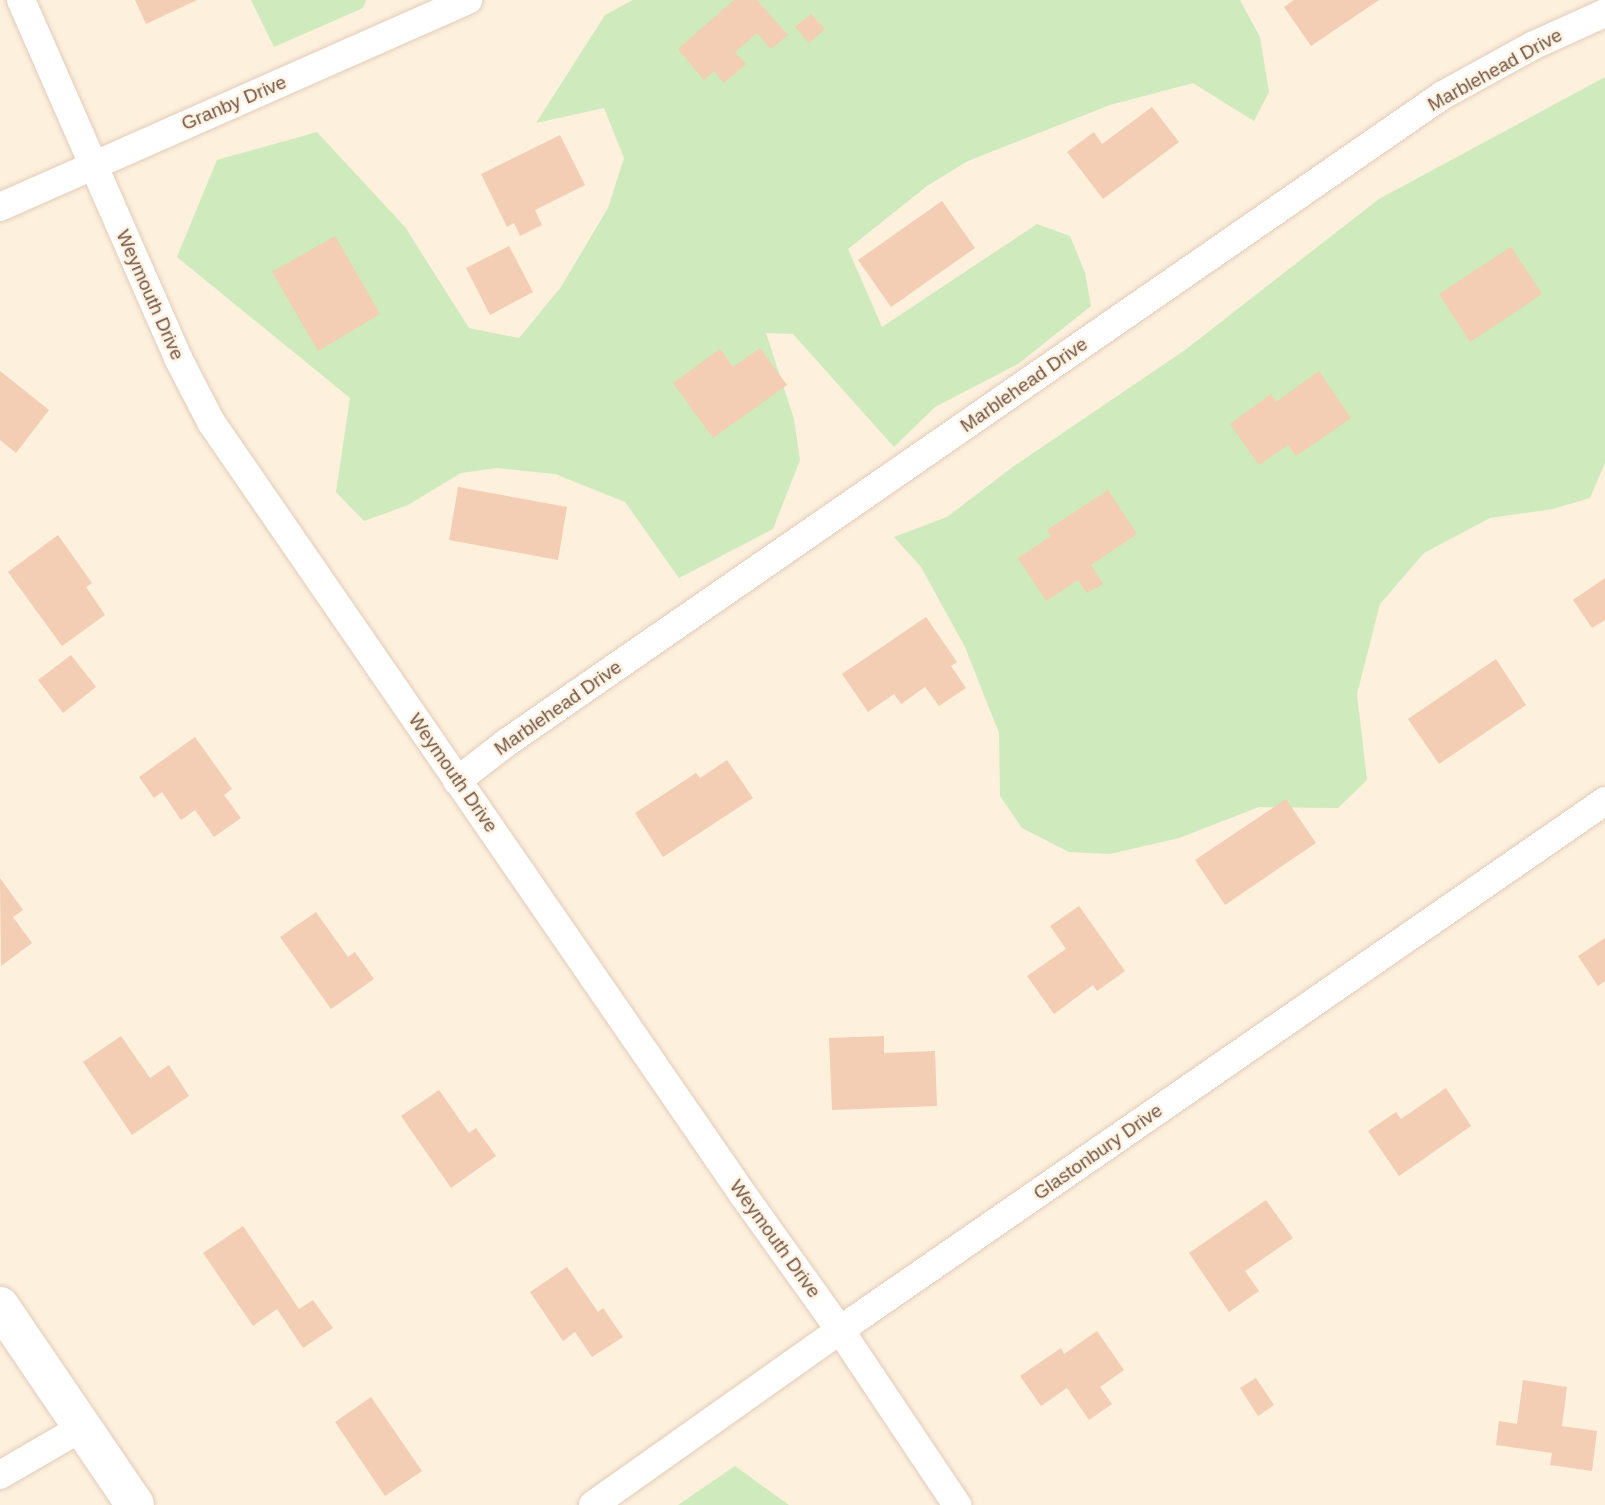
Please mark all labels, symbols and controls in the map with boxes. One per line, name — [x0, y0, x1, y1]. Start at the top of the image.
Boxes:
street label: Marblehead Drive — [1424, 24, 1566, 116]
street label: Granby Drive — [178, 71, 290, 135]
street label: Weymouth Drive — [111, 226, 189, 364]
street label: Marblehead Drive — [956, 333, 1092, 437]
street label: Marblehead Drive — [490, 656, 626, 760]
street label: Weymouth Drive — [403, 709, 503, 837]
street label: Glastonbury Drive — [1029, 1099, 1167, 1205]
street label: Weymouth Drive — [725, 1176, 825, 1302]

